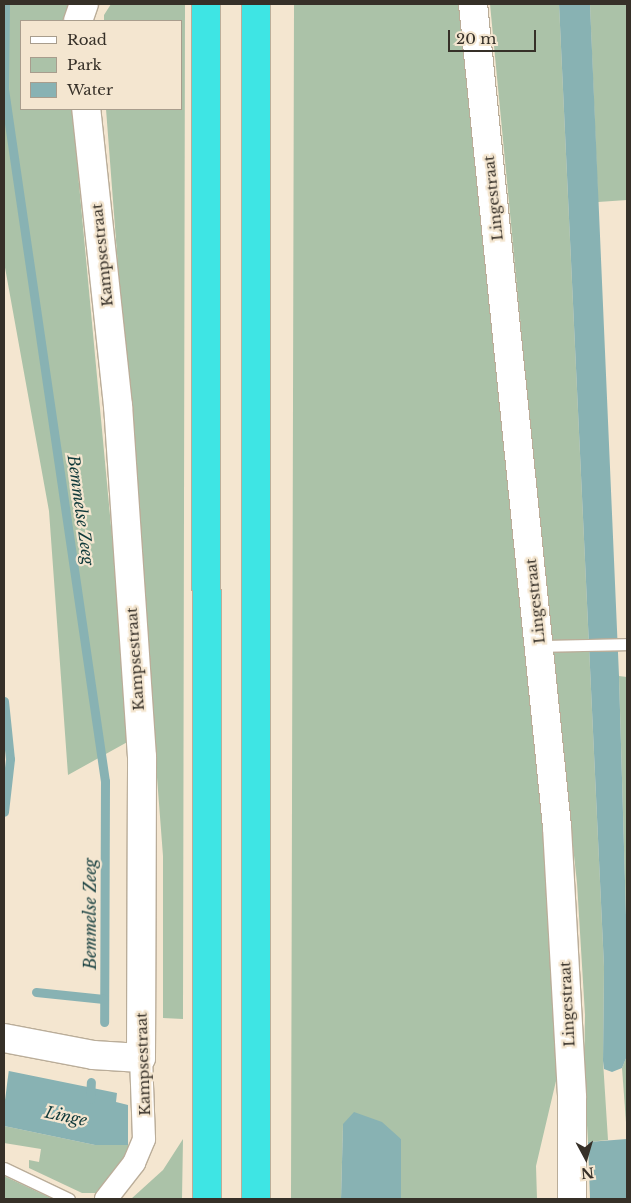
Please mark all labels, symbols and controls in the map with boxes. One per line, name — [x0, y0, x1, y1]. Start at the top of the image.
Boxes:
legend — [20, 20, 182, 110]
scale bar — [451, 20, 538, 52]
text: 20 m — [456, 29, 496, 48]
text: Road — [67, 30, 107, 49]
text: Park — [67, 55, 102, 74]
text: Water — [67, 80, 113, 99]
street label: Lingestraat — [480, 154, 506, 242]
street label: Kampsestraat — [88, 203, 116, 307]
water label: Bemmelse Zeeg — [64, 454, 98, 566]
street label: Lingestraat — [522, 557, 548, 645]
street label: Kampsestraat — [122, 607, 148, 711]
water label: Bemmelse Zeeg — [80, 858, 100, 970]
street label: Lingestraat — [556, 961, 578, 1047]
street label: Kampsestraat — [132, 1012, 154, 1116]
water label: Linge — [43, 1102, 89, 1130]
north arrow — [561, 1133, 611, 1183]
text: N — [580, 1163, 595, 1183]

